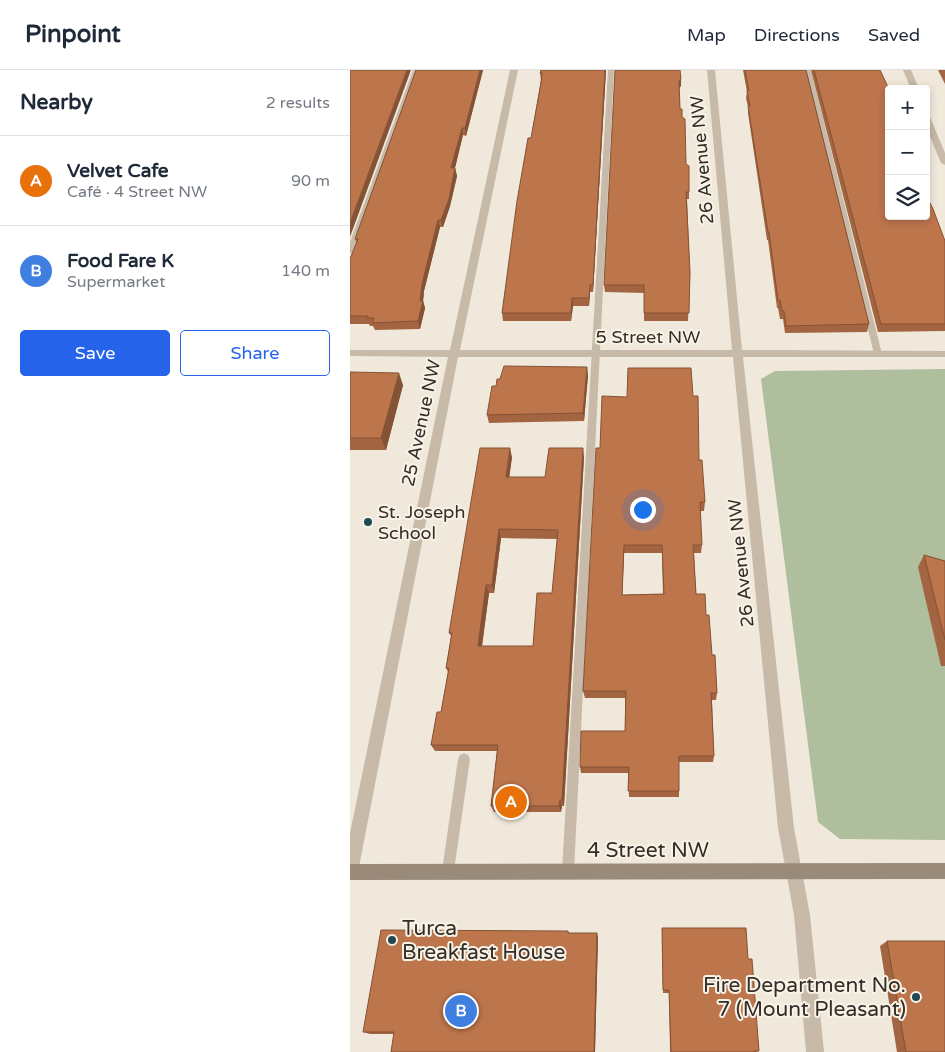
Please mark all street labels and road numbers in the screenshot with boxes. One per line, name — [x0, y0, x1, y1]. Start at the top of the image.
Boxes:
street label: 26 Avenue NW — [685, 95, 719, 225]
street label: 5 Street NW — [596, 326, 700, 348]
street label: 25 Avenue NW — [397, 358, 445, 488]
street label: 26 Avenue NW — [723, 498, 759, 628]
street label: 4 Street NW — [587, 838, 709, 863]

